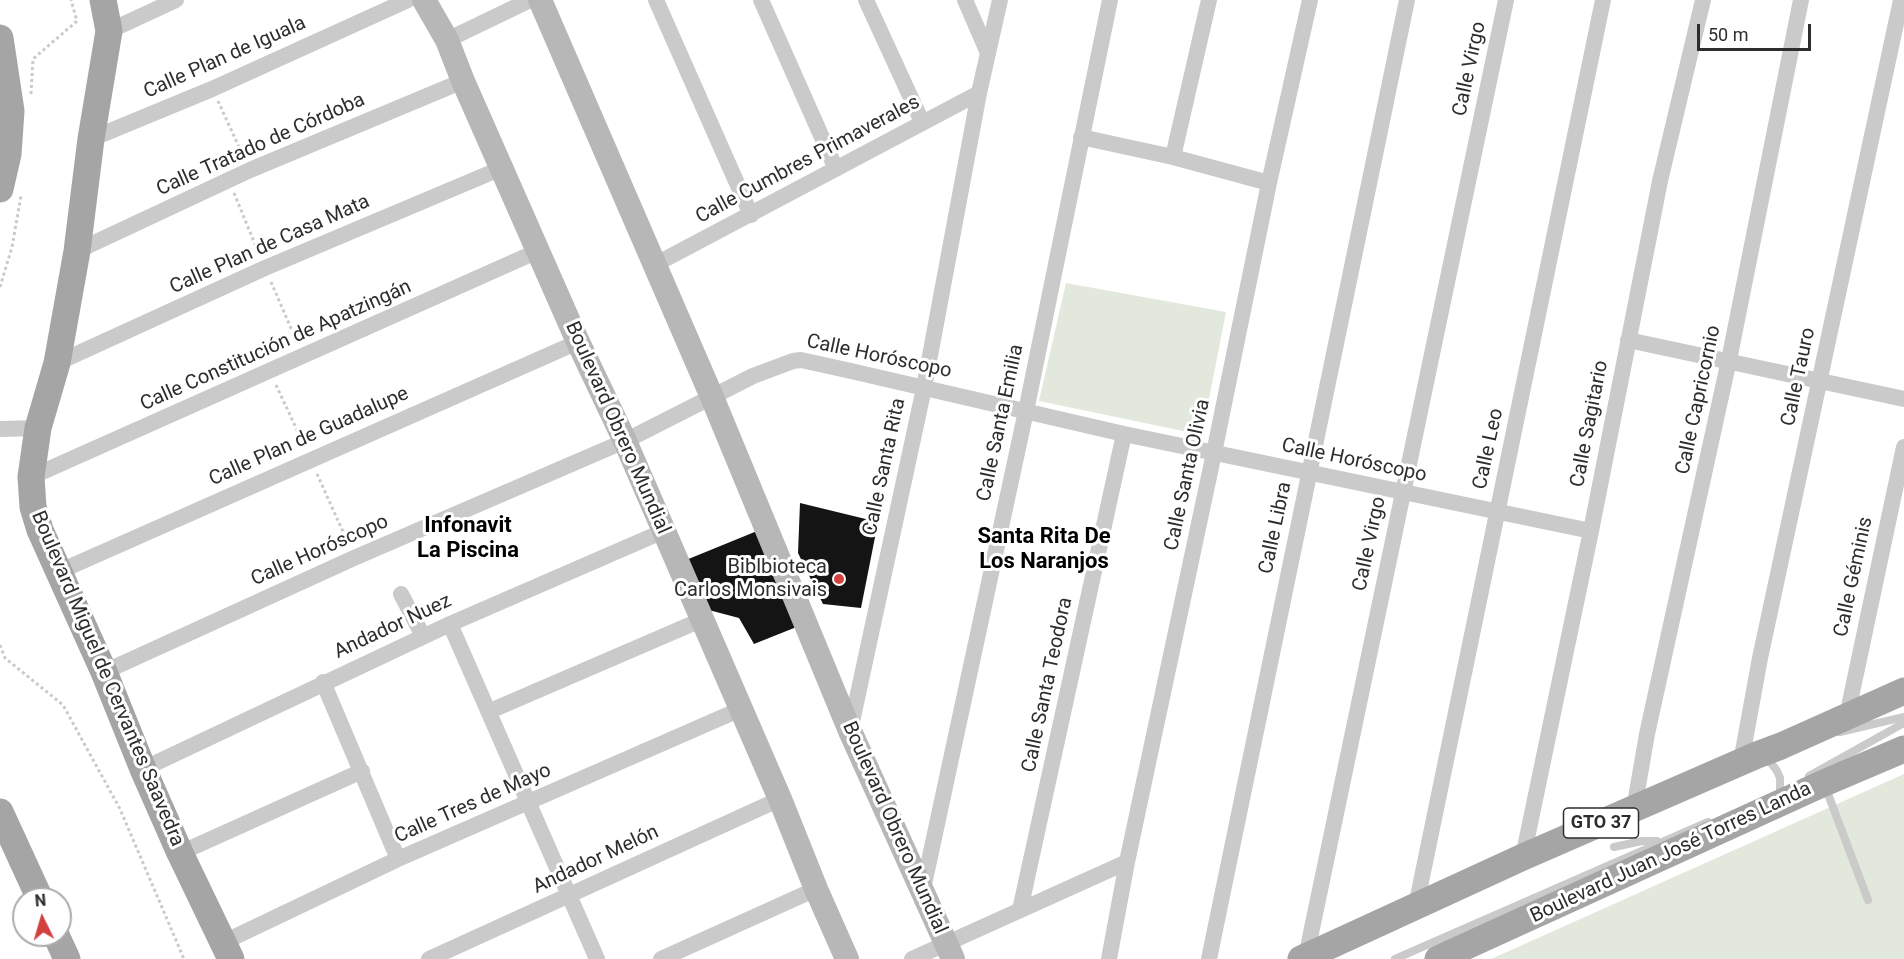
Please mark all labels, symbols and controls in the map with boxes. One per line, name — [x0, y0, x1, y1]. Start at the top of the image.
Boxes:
street label: Calle Plan de Iguala — [140, 12, 310, 104]
scale bar — [1700, 12, 1814, 50]
street label: Calle Virgo — [1448, 20, 1492, 118]
text: 50 m — [1708, 24, 1748, 45]
street label: Calle Tratado de Córdoba — [153, 88, 369, 202]
street label: Calle Cumbres Primaverales — [692, 91, 924, 229]
street label: Calle Plan de Casa Mata — [166, 190, 374, 300]
street label: Calle Constitución de Apatzingán — [137, 275, 415, 417]
street label: Boulevard Obrero Mundial — [559, 318, 675, 538]
street label: Calle Capricornio — [1671, 323, 1727, 477]
street label: Calle Tauro — [1777, 326, 1821, 428]
street label: Calle Horóscopo — [804, 330, 954, 384]
street label: Calle Santa Emilia — [973, 342, 1029, 504]
street label: Calle Sagitario — [1566, 359, 1614, 489]
street label: Calle Plan de Guadalupe — [206, 382, 412, 492]
street label: Calle Santa Rita — [859, 396, 911, 538]
street label: Calle Santa Olivia — [1160, 397, 1216, 553]
street label: Calle Leo — [1469, 406, 1509, 492]
street label: Calle Horóscopo — [1279, 434, 1429, 488]
street label: Calle Libra — [1255, 480, 1297, 576]
street label: Calle Virgo — [1348, 495, 1392, 593]
street label: Boulevard Miguel de Cervantes Saavedra — [25, 508, 189, 850]
street label: Calle Horóscopo — [248, 510, 392, 592]
district label: Infonavit La Piscina — [417, 513, 519, 564]
street label: Calle Géminis — [1830, 515, 1878, 639]
district label: Santa Rita De Los Naranjos — [977, 524, 1111, 576]
place label: Biblbioteca Carlos Monsivais — [674, 556, 827, 603]
marker: Biblbioteca Carlos Monsivais — [832, 572, 846, 586]
street label: Andador Nuez — [331, 589, 455, 665]
street label: Calle Santa Teodora — [1018, 595, 1078, 775]
street label: Boulevard Obrero Mundial — [836, 718, 952, 938]
street label: Calle Tres de Mayo — [391, 759, 555, 849]
street label: Boulevard Juan José Torres Landa — [1527, 777, 1815, 929]
road number: GTO 37 — [1564, 808, 1638, 838]
street label: Andador Melón — [529, 820, 663, 900]
north arrow — [12, 887, 72, 947]
text: N — [34, 891, 47, 911]

